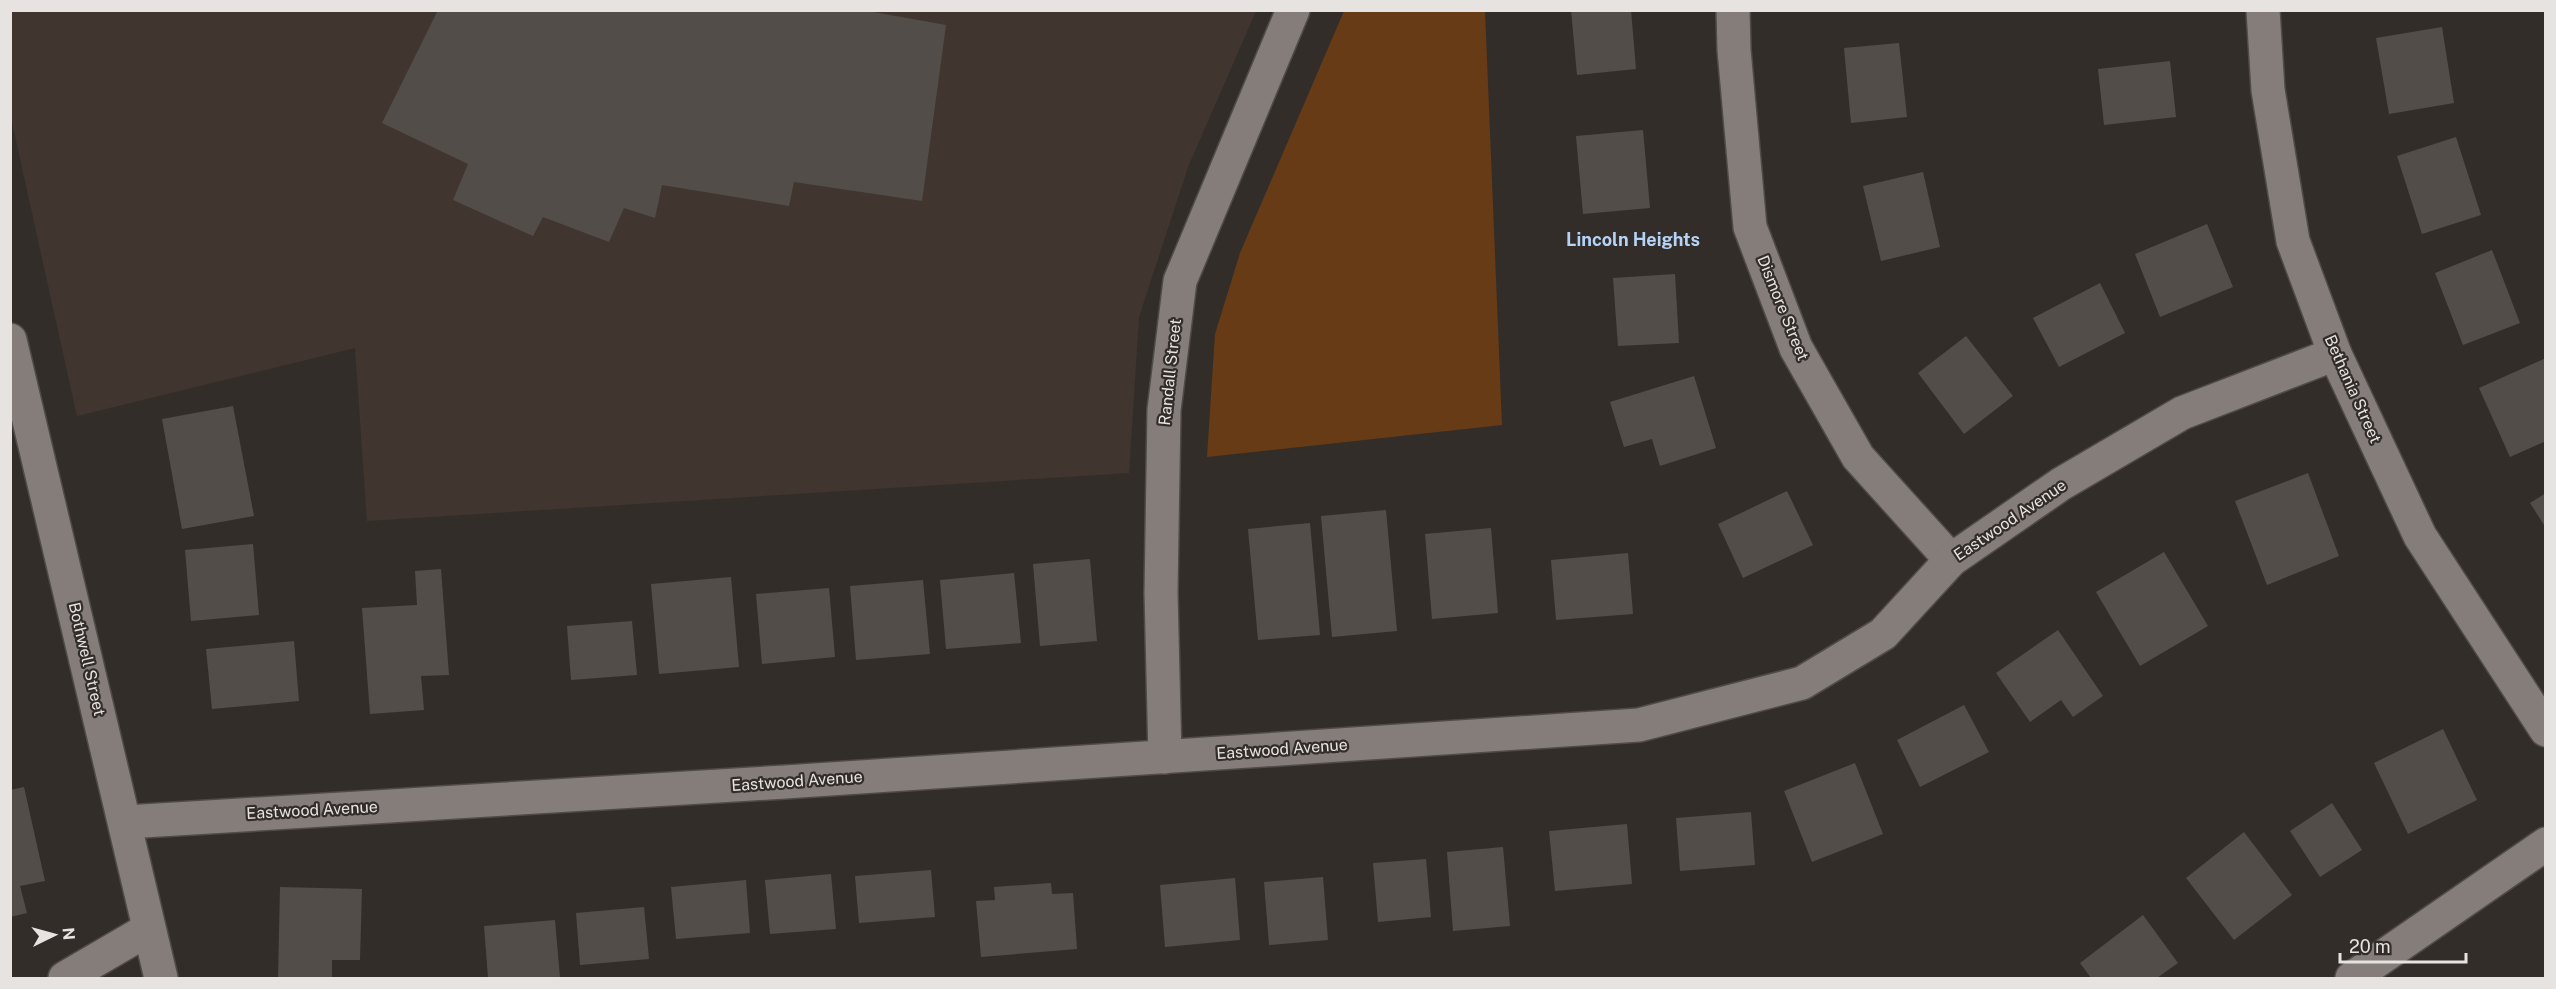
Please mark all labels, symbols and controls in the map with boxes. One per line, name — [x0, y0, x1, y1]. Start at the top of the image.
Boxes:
district label: Lincoln Heights — [1566, 229, 1700, 250]
street label: Dismore Street — [1753, 253, 1813, 363]
street label: Randall Street — [1155, 318, 1185, 426]
street label: Bethania Street — [2321, 332, 2385, 446]
street label: Eastwood Avenue — [1950, 475, 2070, 565]
street label: Bothwell Street — [65, 600, 109, 718]
street label: Eastwood Avenue — [1216, 735, 1348, 763]
street label: Eastwood Avenue — [731, 767, 863, 795]
street label: Eastwood Avenue — [246, 797, 378, 823]
north arrow — [24, 905, 84, 965]
scale bar — [2340, 926, 2466, 964]
text: N — [58, 927, 78, 941]
text: 20 m — [2349, 936, 2391, 957]

